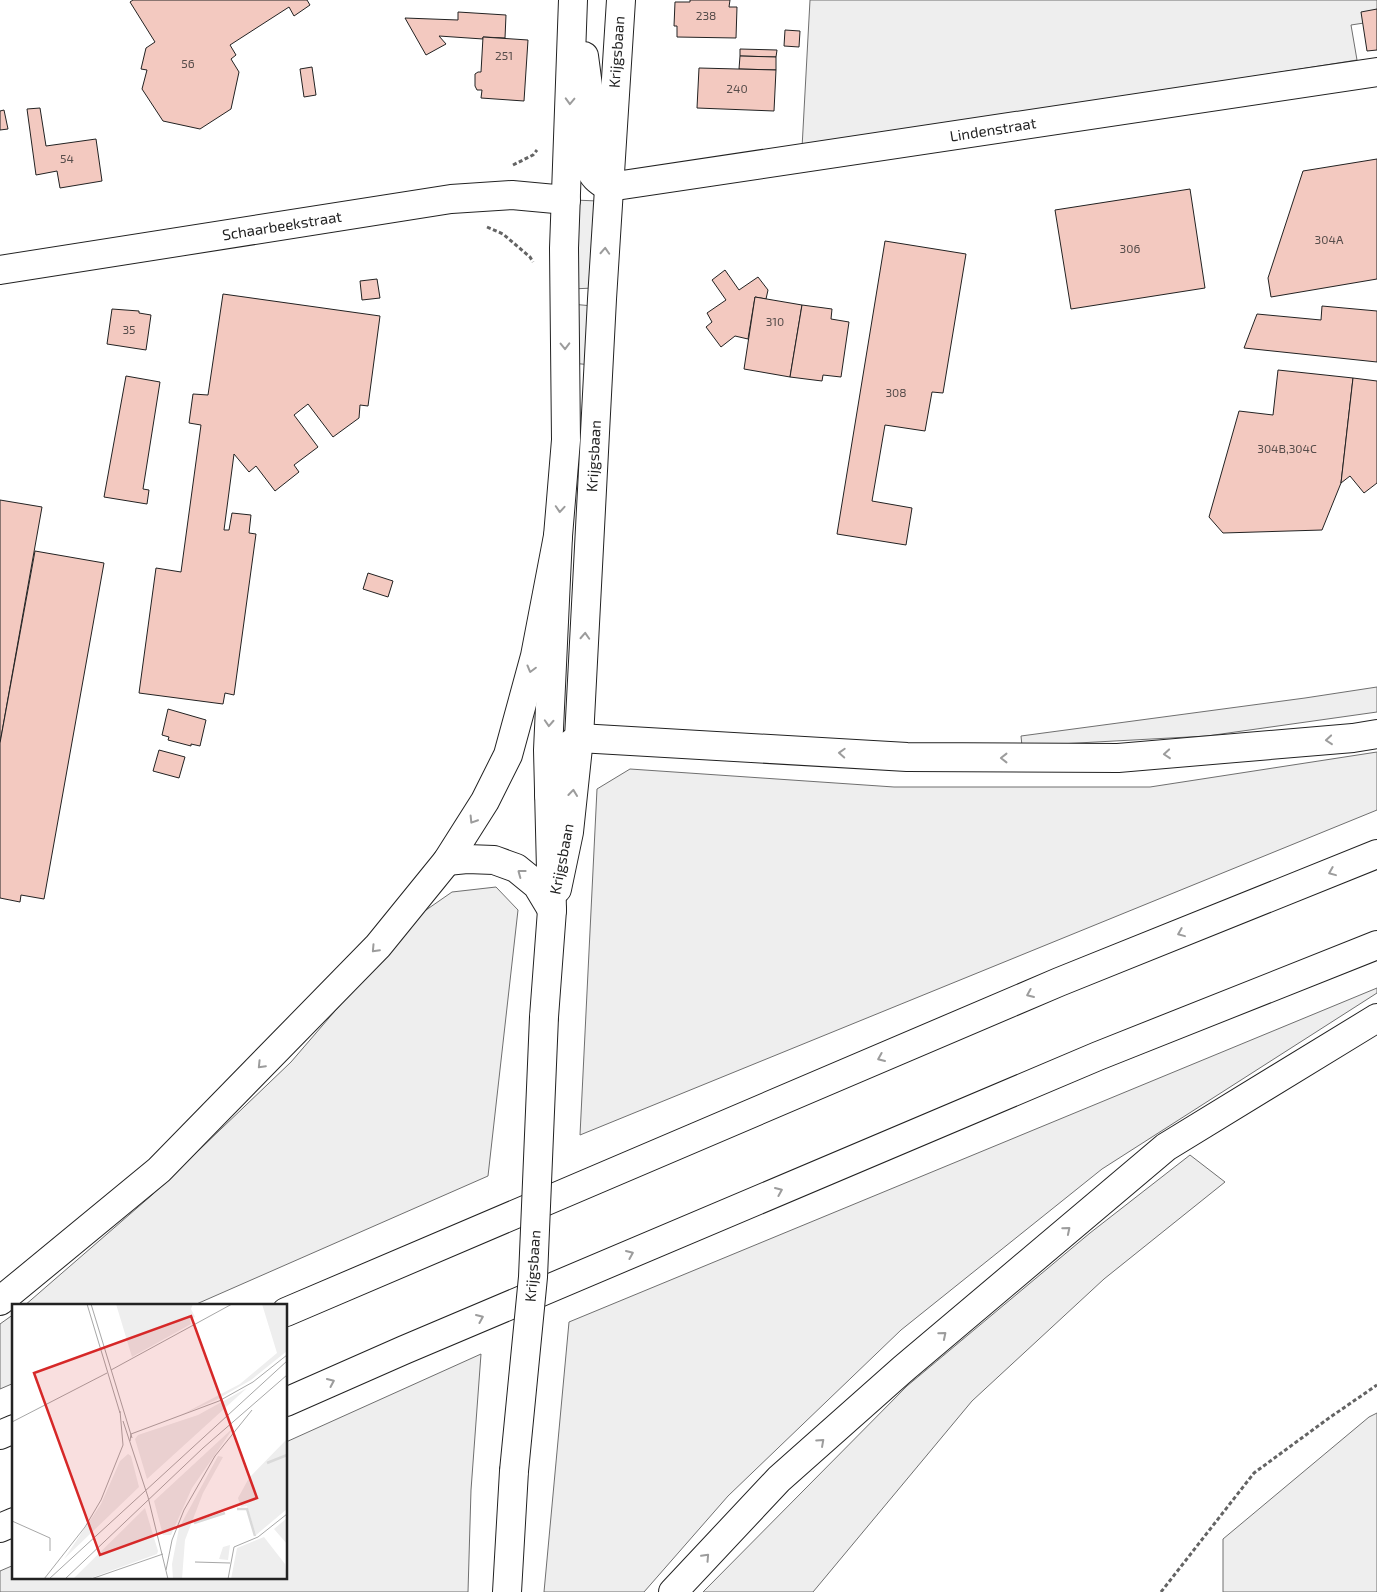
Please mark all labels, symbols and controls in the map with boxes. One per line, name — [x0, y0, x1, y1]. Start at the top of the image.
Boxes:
house number: 238 — [696, 8, 716, 22]
street label: Krijgsbaan — [605, 15, 628, 89]
house number: 251 — [495, 48, 513, 62]
house number: 56 — [181, 56, 195, 70]
house number: 240 — [726, 81, 748, 95]
one-way arrow — [564, 97, 575, 105]
street label: Lindenstraat — [948, 113, 1038, 145]
house number: 54 — [60, 151, 74, 165]
street label: Schaarbeekstraat — [221, 207, 343, 243]
house number: 304A — [1315, 232, 1344, 246]
house number: 306 — [1120, 241, 1141, 255]
one-way arrow — [599, 246, 610, 254]
house number: 310 — [766, 314, 784, 328]
house number: 35 — [122, 322, 136, 336]
one-way arrow — [560, 343, 570, 351]
house number: 308 — [885, 385, 907, 399]
street label: Krijgsbaan — [582, 419, 605, 492]
house number: 304B,304C — [1257, 441, 1317, 455]
one-way arrow — [555, 505, 566, 513]
one-way arrow — [579, 632, 590, 640]
one-way arrow — [526, 665, 537, 674]
one-way arrow — [544, 720, 555, 728]
one-way arrow — [1324, 734, 1332, 745]
one-way arrow — [838, 748, 846, 759]
one-way arrow — [1162, 748, 1170, 759]
one-way arrow — [1000, 752, 1008, 763]
one-way arrow — [567, 789, 578, 797]
one-way arrow — [470, 815, 480, 824]
street label: Krijgsbaan — [545, 822, 578, 896]
one-way arrow — [1328, 866, 1337, 877]
one-way arrow — [517, 870, 527, 879]
one-way arrow — [1177, 927, 1186, 937]
one-way arrow — [372, 943, 381, 952]
one-way arrow — [1026, 988, 1035, 998]
one-way arrow — [877, 1051, 886, 1062]
one-way arrow — [258, 1059, 267, 1068]
one-way arrow — [774, 1187, 783, 1198]
one-way arrow — [1062, 1227, 1071, 1236]
street label: Krijgsbaan — [521, 1229, 544, 1303]
one-way arrow — [625, 1250, 634, 1261]
inset map — [12, 1304, 288, 1580]
one-way arrow — [475, 1313, 484, 1324]
one-way arrow — [938, 1332, 947, 1341]
one-way arrow — [326, 1378, 335, 1389]
one-way arrow — [815, 1439, 824, 1448]
one-way arrow — [700, 1553, 709, 1562]

